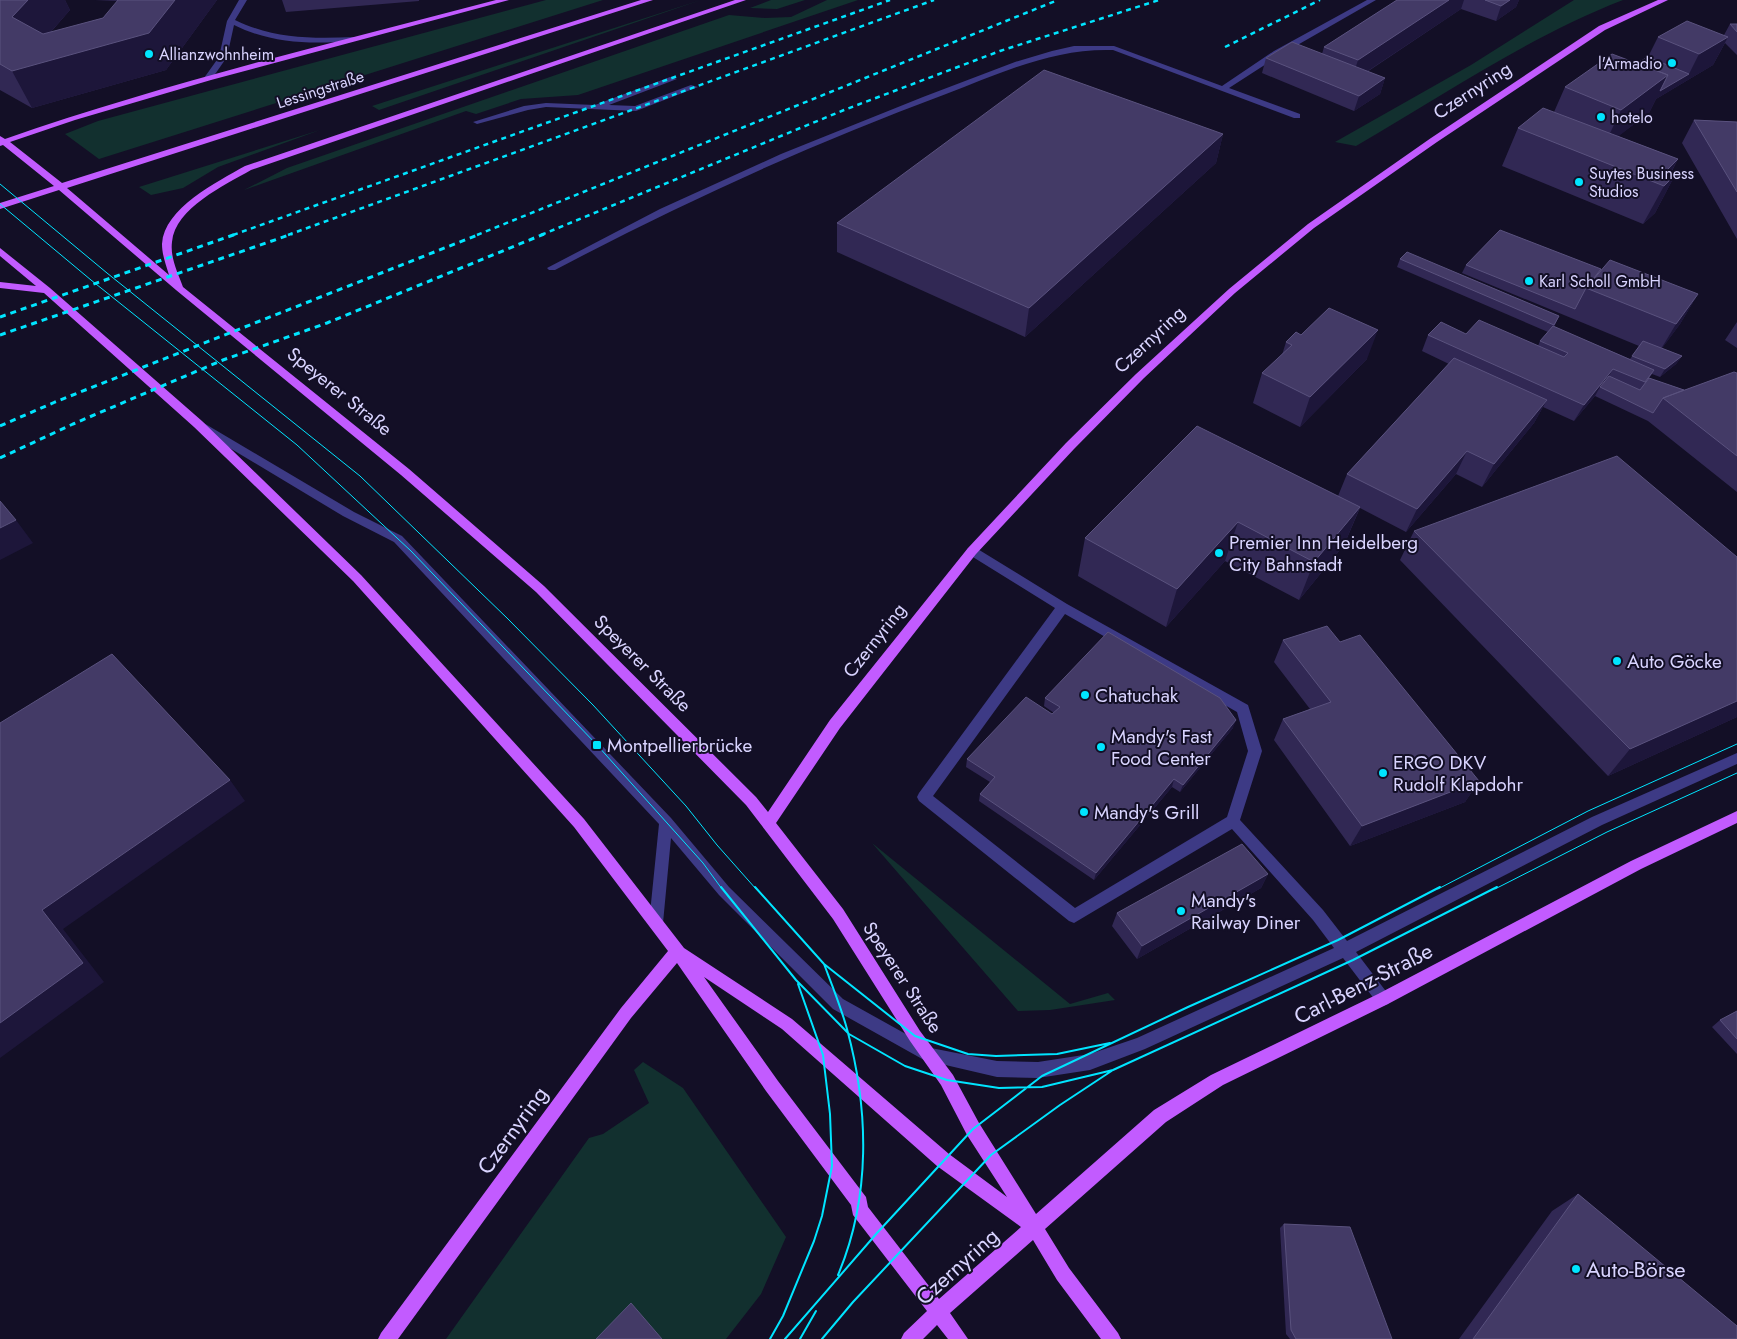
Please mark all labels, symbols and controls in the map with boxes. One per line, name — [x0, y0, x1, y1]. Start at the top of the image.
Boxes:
place label: Allianzwohnheim — [159, 43, 274, 66]
marker: Allianzwohnheim — [143, 48, 155, 60]
place label: l'Armadio — [1598, 52, 1662, 75]
street label: Czernyring — [1428, 55, 1517, 126]
marker: l'Armadio — [1666, 57, 1678, 69]
street label: Lessingstraße — [273, 65, 367, 114]
place label: hotelo — [1611, 106, 1653, 129]
marker: hotelo — [1595, 111, 1607, 123]
place label: Suytes Business Studios — [1589, 162, 1694, 203]
marker: Suytes Business Studios — [1573, 176, 1585, 188]
place label: Karl Scholl GmbH — [1539, 270, 1661, 293]
marker: Karl Scholl GmbH — [1523, 275, 1535, 287]
street label: Czernyring — [1108, 299, 1191, 379]
street label: Speyerer Straße — [281, 341, 398, 442]
place label: Premier Inn Heidelberg City Bahnstadt — [1229, 529, 1418, 578]
marker: Premier Inn Heidelberg City Bahnstadt — [1213, 547, 1225, 559]
street label: Czernyring — [837, 597, 912, 683]
street label: Speyerer Straße — [588, 609, 698, 718]
place label: Auto Göcke — [1627, 648, 1722, 675]
marker: Auto Göcke — [1611, 655, 1623, 667]
place label: Chatuchak — [1095, 682, 1179, 709]
marker: Chatuchak — [1079, 689, 1091, 701]
place label: Mandy's Fast Food Center — [1111, 723, 1212, 772]
place label: Montpellierbrücke — [607, 732, 752, 759]
marker: Montpellierbrücke — [591, 739, 603, 751]
marker: Mandy's Fast Food Center — [1095, 741, 1107, 753]
place label: ERGO DKV Rudolf Klapdohr — [1393, 749, 1524, 798]
marker: ERGO DKV Rudolf Klapdohr — [1377, 767, 1389, 779]
place label: Mandy's Grill — [1094, 799, 1200, 826]
marker: Mandy's Grill — [1078, 806, 1090, 818]
place label: Mandy's Railway Diner — [1191, 887, 1301, 936]
marker: Mandy's Railway Diner — [1175, 905, 1187, 917]
street label: Speyerer Straße — [856, 916, 949, 1038]
street label: Carl-Benz-Straße — [1288, 934, 1438, 1032]
street label: Czernyring — [469, 1079, 555, 1181]
street label: Czernyring — [908, 1220, 1006, 1312]
place label: Auto-Börse — [1586, 1253, 1686, 1285]
marker: Auto-Börse — [1570, 1263, 1582, 1275]

